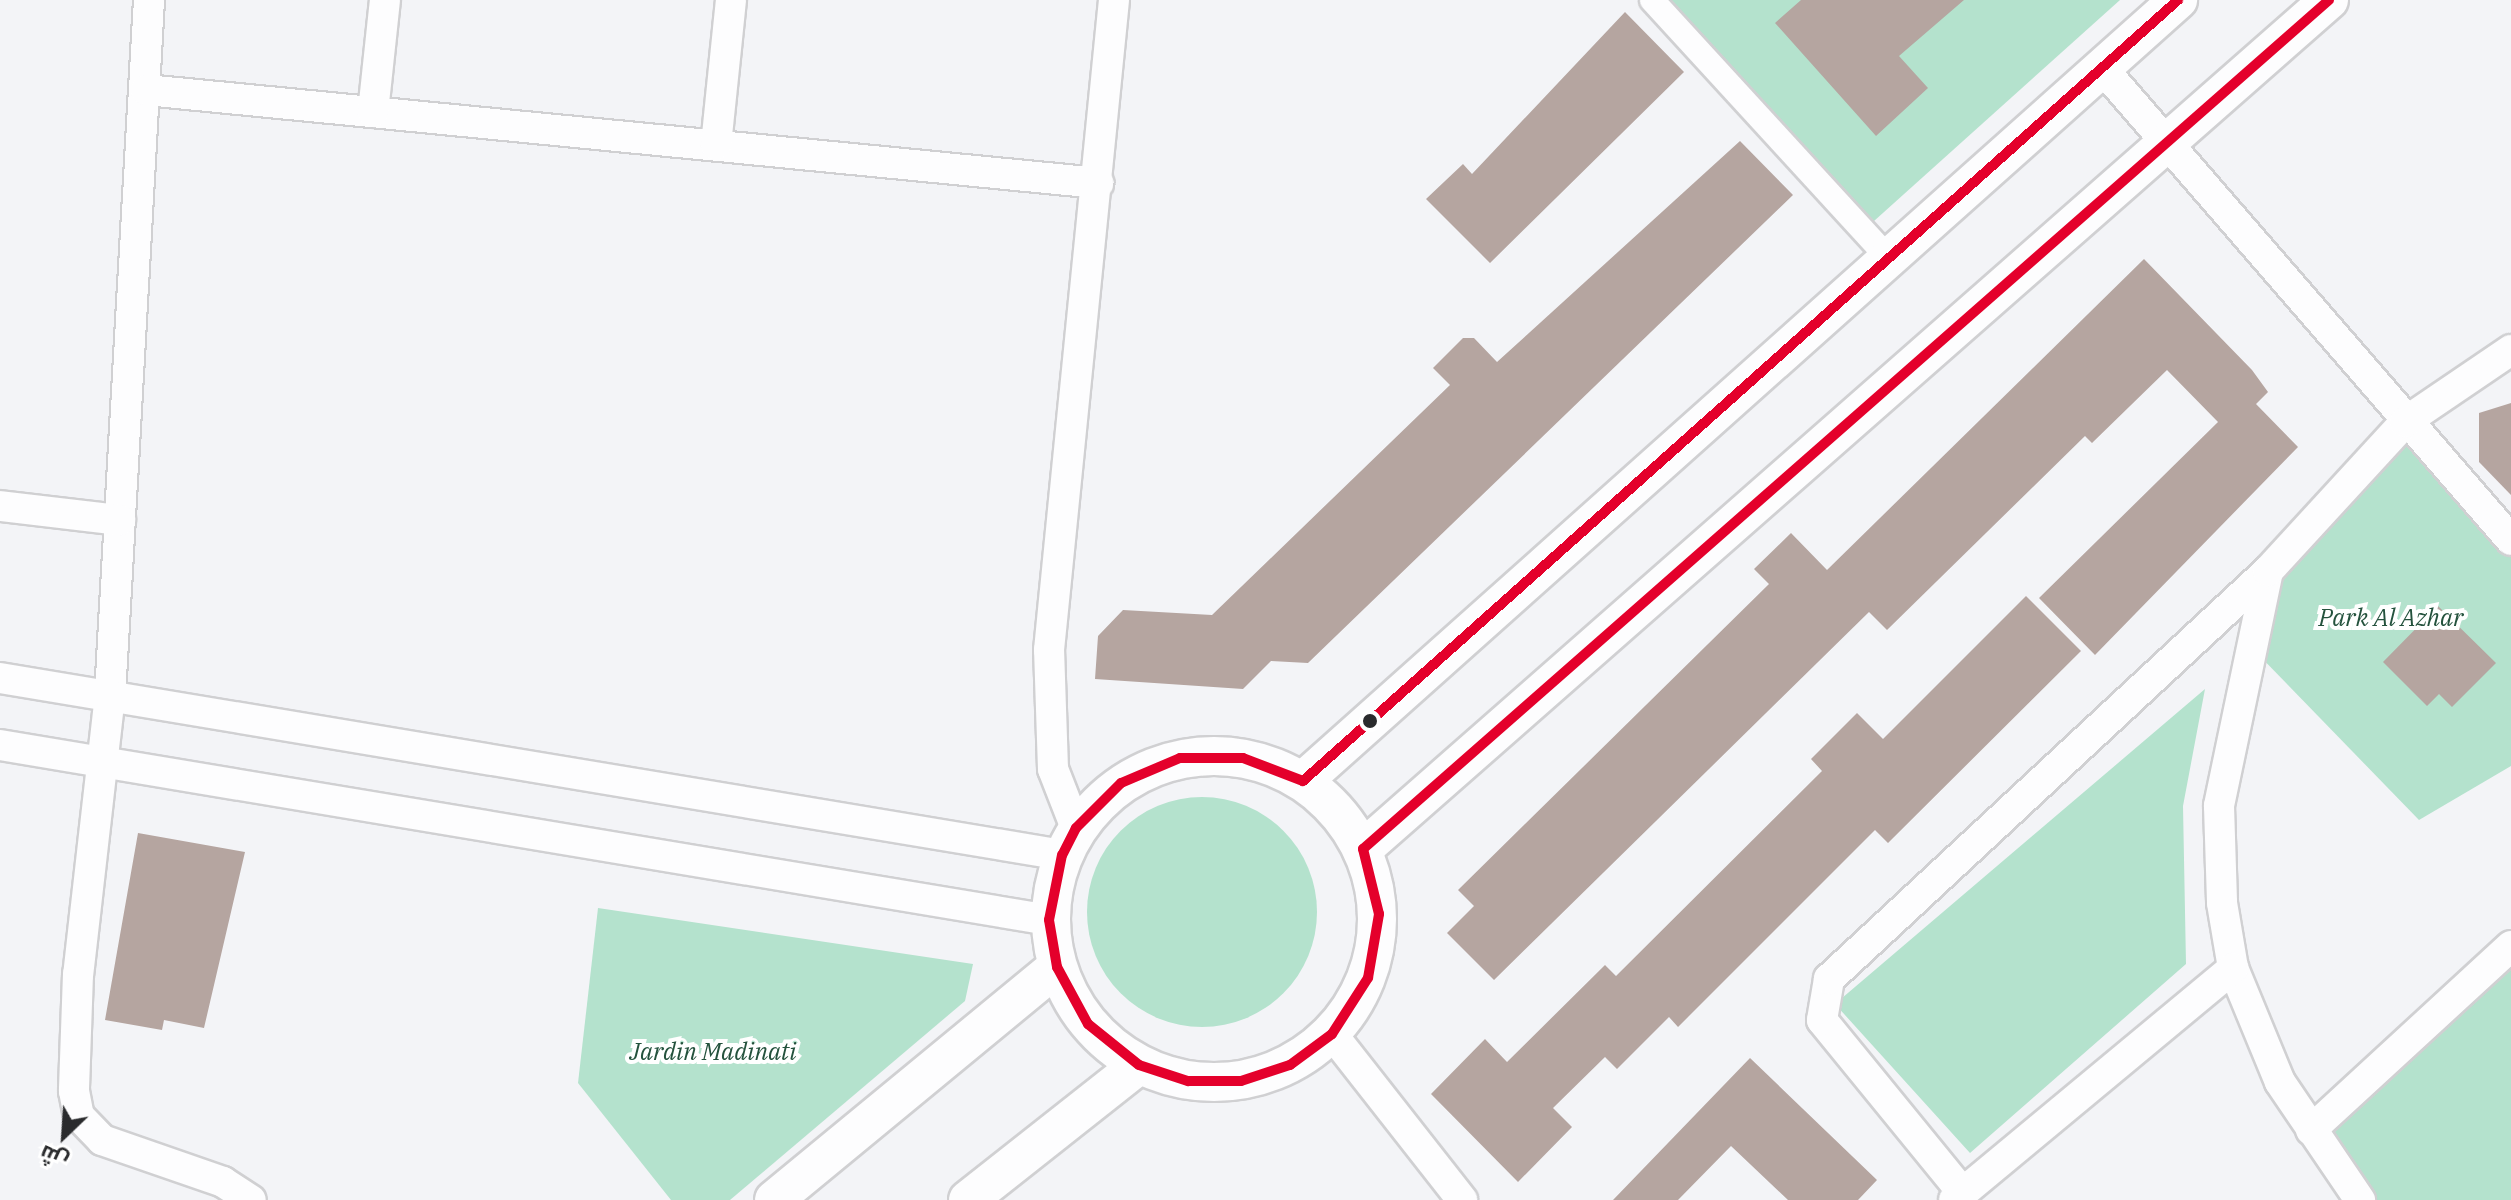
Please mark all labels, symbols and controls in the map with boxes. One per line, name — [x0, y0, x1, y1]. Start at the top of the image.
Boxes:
park label: Park Al Azhar — [2318, 604, 2464, 632]
unlabelled marker — [1362, 713, 1378, 729]
park label: Jardin Madinati — [629, 1038, 797, 1066]
north arrow — [24, 1096, 104, 1176]
text: ش — [35, 1139, 73, 1177]

